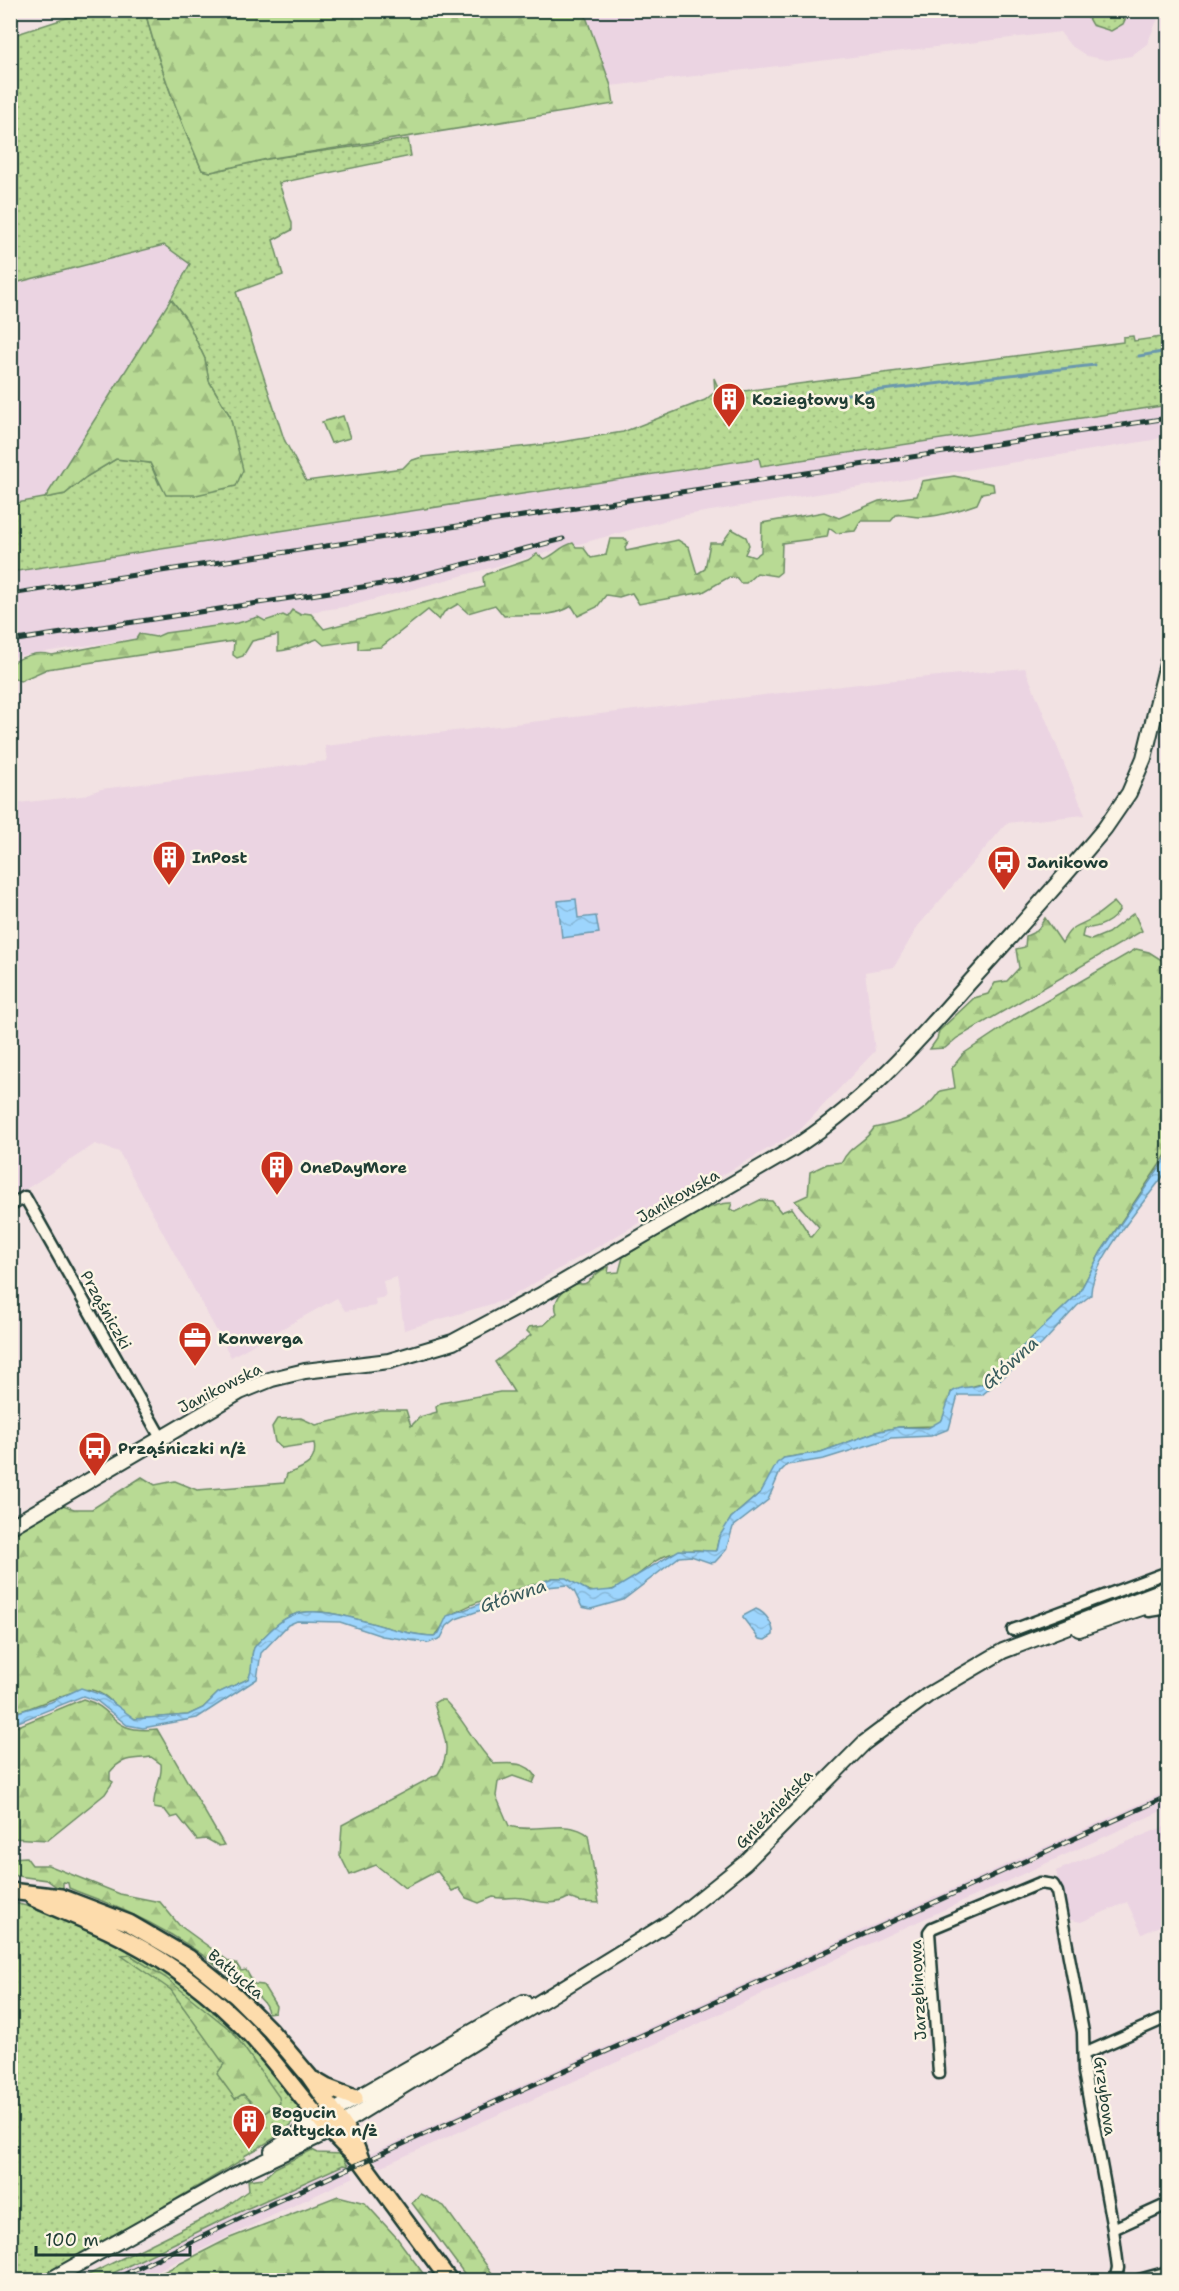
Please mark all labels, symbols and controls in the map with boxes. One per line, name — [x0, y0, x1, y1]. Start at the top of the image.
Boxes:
building icon: Koziegłowy Kg — [711, 381, 747, 428]
place label: Koziegłowy Kg — [752, 389, 875, 410]
building icon: InPost — [151, 839, 187, 886]
bus stop icon: Janikowo — [986, 844, 1022, 891]
place label: InPost — [192, 847, 248, 868]
place label: Janikowo — [1027, 852, 1108, 873]
building icon: OneDayMore — [259, 1149, 295, 1196]
place label: OneDayMore — [300, 1157, 407, 1178]
street label: Janikowska — [633, 1164, 723, 1228]
street label: Prząśniczki — [76, 1267, 136, 1353]
office icon: Konwerga — [177, 1320, 213, 1367]
place label: Konwerga — [218, 1328, 303, 1349]
water label: Główna — [976, 1331, 1044, 1395]
street label: Janikowska — [175, 1358, 265, 1418]
bus stop icon: Prząśniczki n/ż — [77, 1430, 113, 1477]
place label: Prząśniczki n/ż — [118, 1438, 246, 1459]
water label: Główna — [477, 1573, 549, 1619]
street label: Gnieźnieńska — [731, 1765, 817, 1853]
street label: Jarzębinowa — [905, 1939, 931, 2041]
street label: Bałtycka — [204, 1944, 268, 2004]
street label: Grzybowa — [1089, 2055, 1121, 2137]
place label: Bogucin Bałtycka n/ż — [272, 2102, 378, 2141]
building icon: Bogucin Bałtycka n/ż — [231, 2103, 267, 2150]
scale bar — [36, 2219, 190, 2257]
text: 100 m — [45, 2228, 99, 2252]

